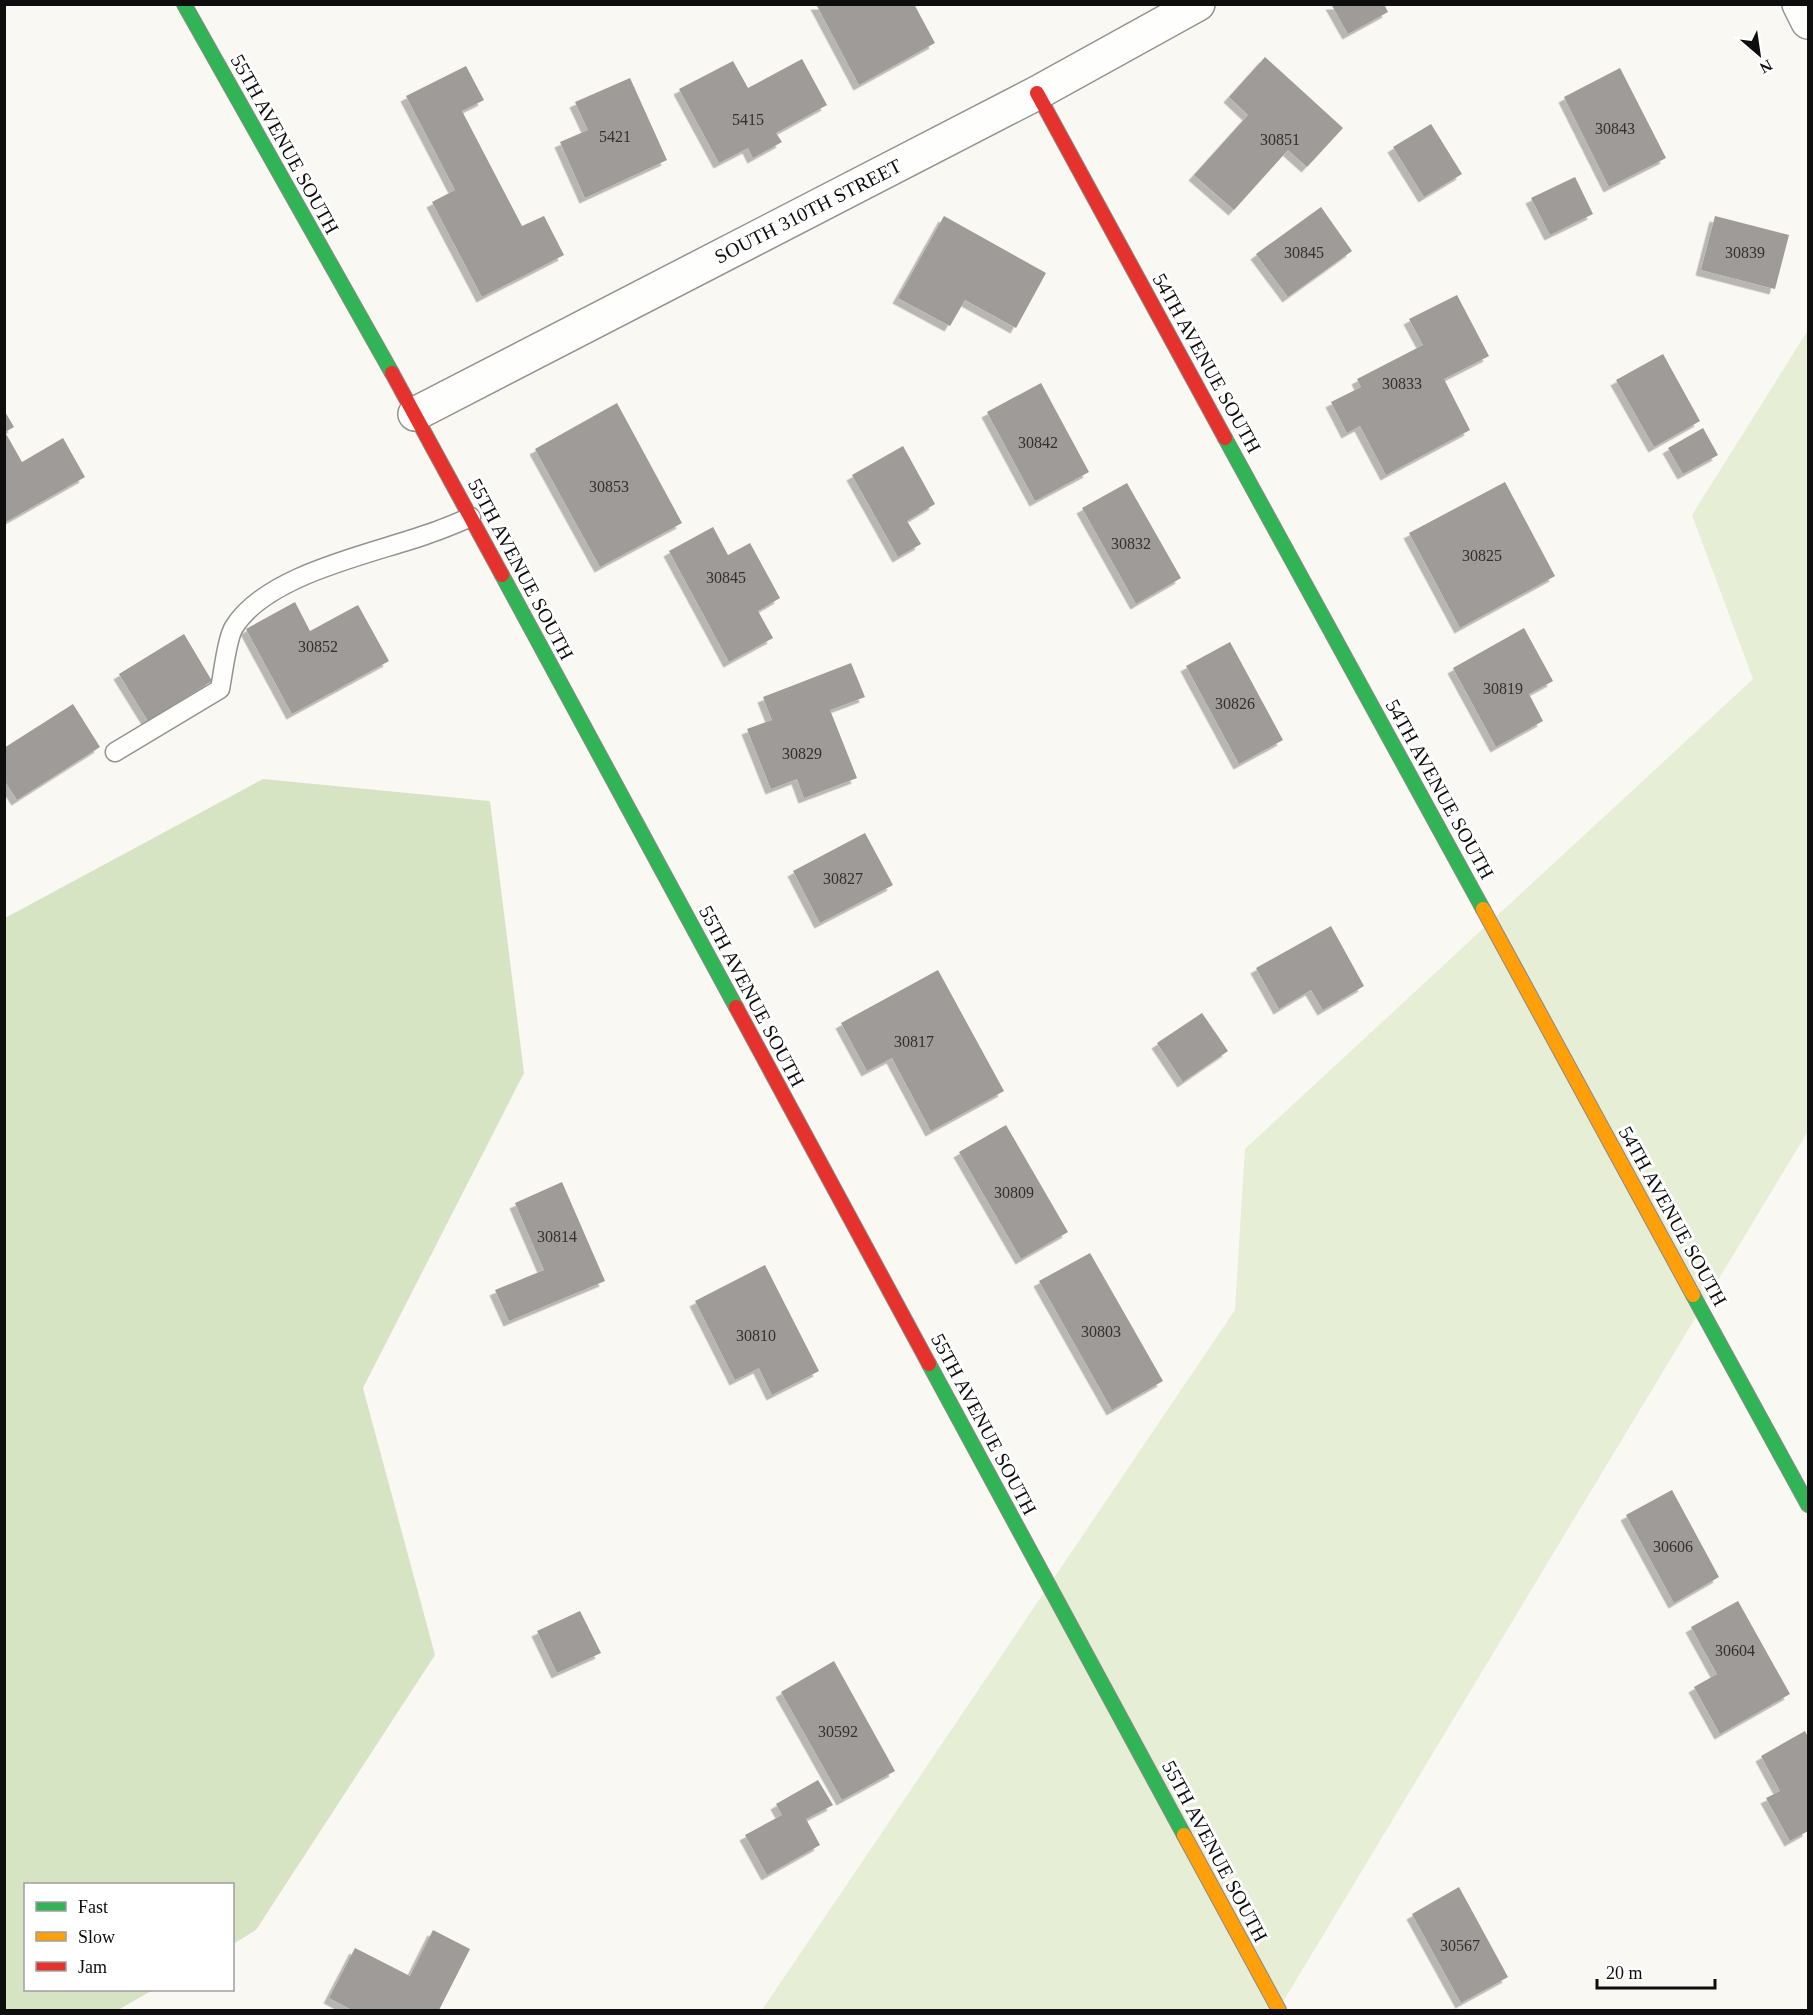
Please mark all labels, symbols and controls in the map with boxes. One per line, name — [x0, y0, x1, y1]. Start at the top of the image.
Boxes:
north arrow — [1729, 24, 1789, 84]
street label: 55TH AVENUE SOUTH — [226, 50, 344, 238]
text: N — [1756, 56, 1775, 77]
house number: 5415 — [732, 111, 764, 128]
house number: 30843 — [1595, 120, 1635, 137]
house number: 5421 — [599, 128, 631, 145]
house number: 30851 — [1260, 131, 1300, 148]
street label: SOUTH 310TH STREET — [711, 154, 905, 268]
house number: 30845 — [1284, 244, 1324, 261]
house number: 30839 — [1725, 244, 1765, 261]
street label: 54TH AVENUE SOUTH — [1148, 269, 1266, 457]
house number: 30833 — [1382, 375, 1422, 392]
house number: 30842 — [1018, 434, 1058, 451]
street label: 55TH AVENUE SOUTH — [464, 475, 578, 663]
house number: 30853 — [589, 478, 629, 495]
house number: 30832 — [1111, 535, 1151, 552]
house number: 30825 — [1462, 547, 1502, 564]
house number: 30845 — [706, 569, 746, 586]
house number: 30852 — [298, 638, 338, 655]
house number: 30819 — [1483, 680, 1523, 697]
house number: 30826 — [1215, 695, 1255, 712]
street label: 54TH AVENUE SOUTH — [1381, 695, 1499, 883]
house number: 30829 — [782, 745, 822, 762]
house number: 30827 — [823, 870, 863, 887]
street label: 55TH AVENUE SOUTH — [695, 902, 809, 1090]
house number: 30817 — [894, 1033, 934, 1050]
street label: 54TH AVENUE SOUTH — [1614, 1122, 1732, 1310]
house number: 30809 — [994, 1184, 1034, 1201]
house number: 30814 — [537, 1228, 577, 1245]
house number: 30803 — [1081, 1323, 1121, 1340]
house number: 30810 — [736, 1327, 776, 1344]
street label: 55TH AVENUE SOUTH — [927, 1330, 1041, 1518]
house number: 30606 — [1653, 1538, 1693, 1555]
house number: 30604 — [1715, 1642, 1755, 1659]
house number: 30592 — [818, 1723, 858, 1740]
street label: 55TH AVENUE SOUTH — [1158, 1757, 1272, 1945]
legend — [24, 1883, 234, 1991]
text: Fast — [78, 1897, 108, 1917]
text: Slow — [78, 1927, 115, 1947]
house number: 30567 — [1440, 1937, 1480, 1954]
scale bar — [1597, 1952, 1716, 1990]
text: Jam — [78, 1957, 107, 1977]
text: 20 m — [1606, 1963, 1643, 1983]

